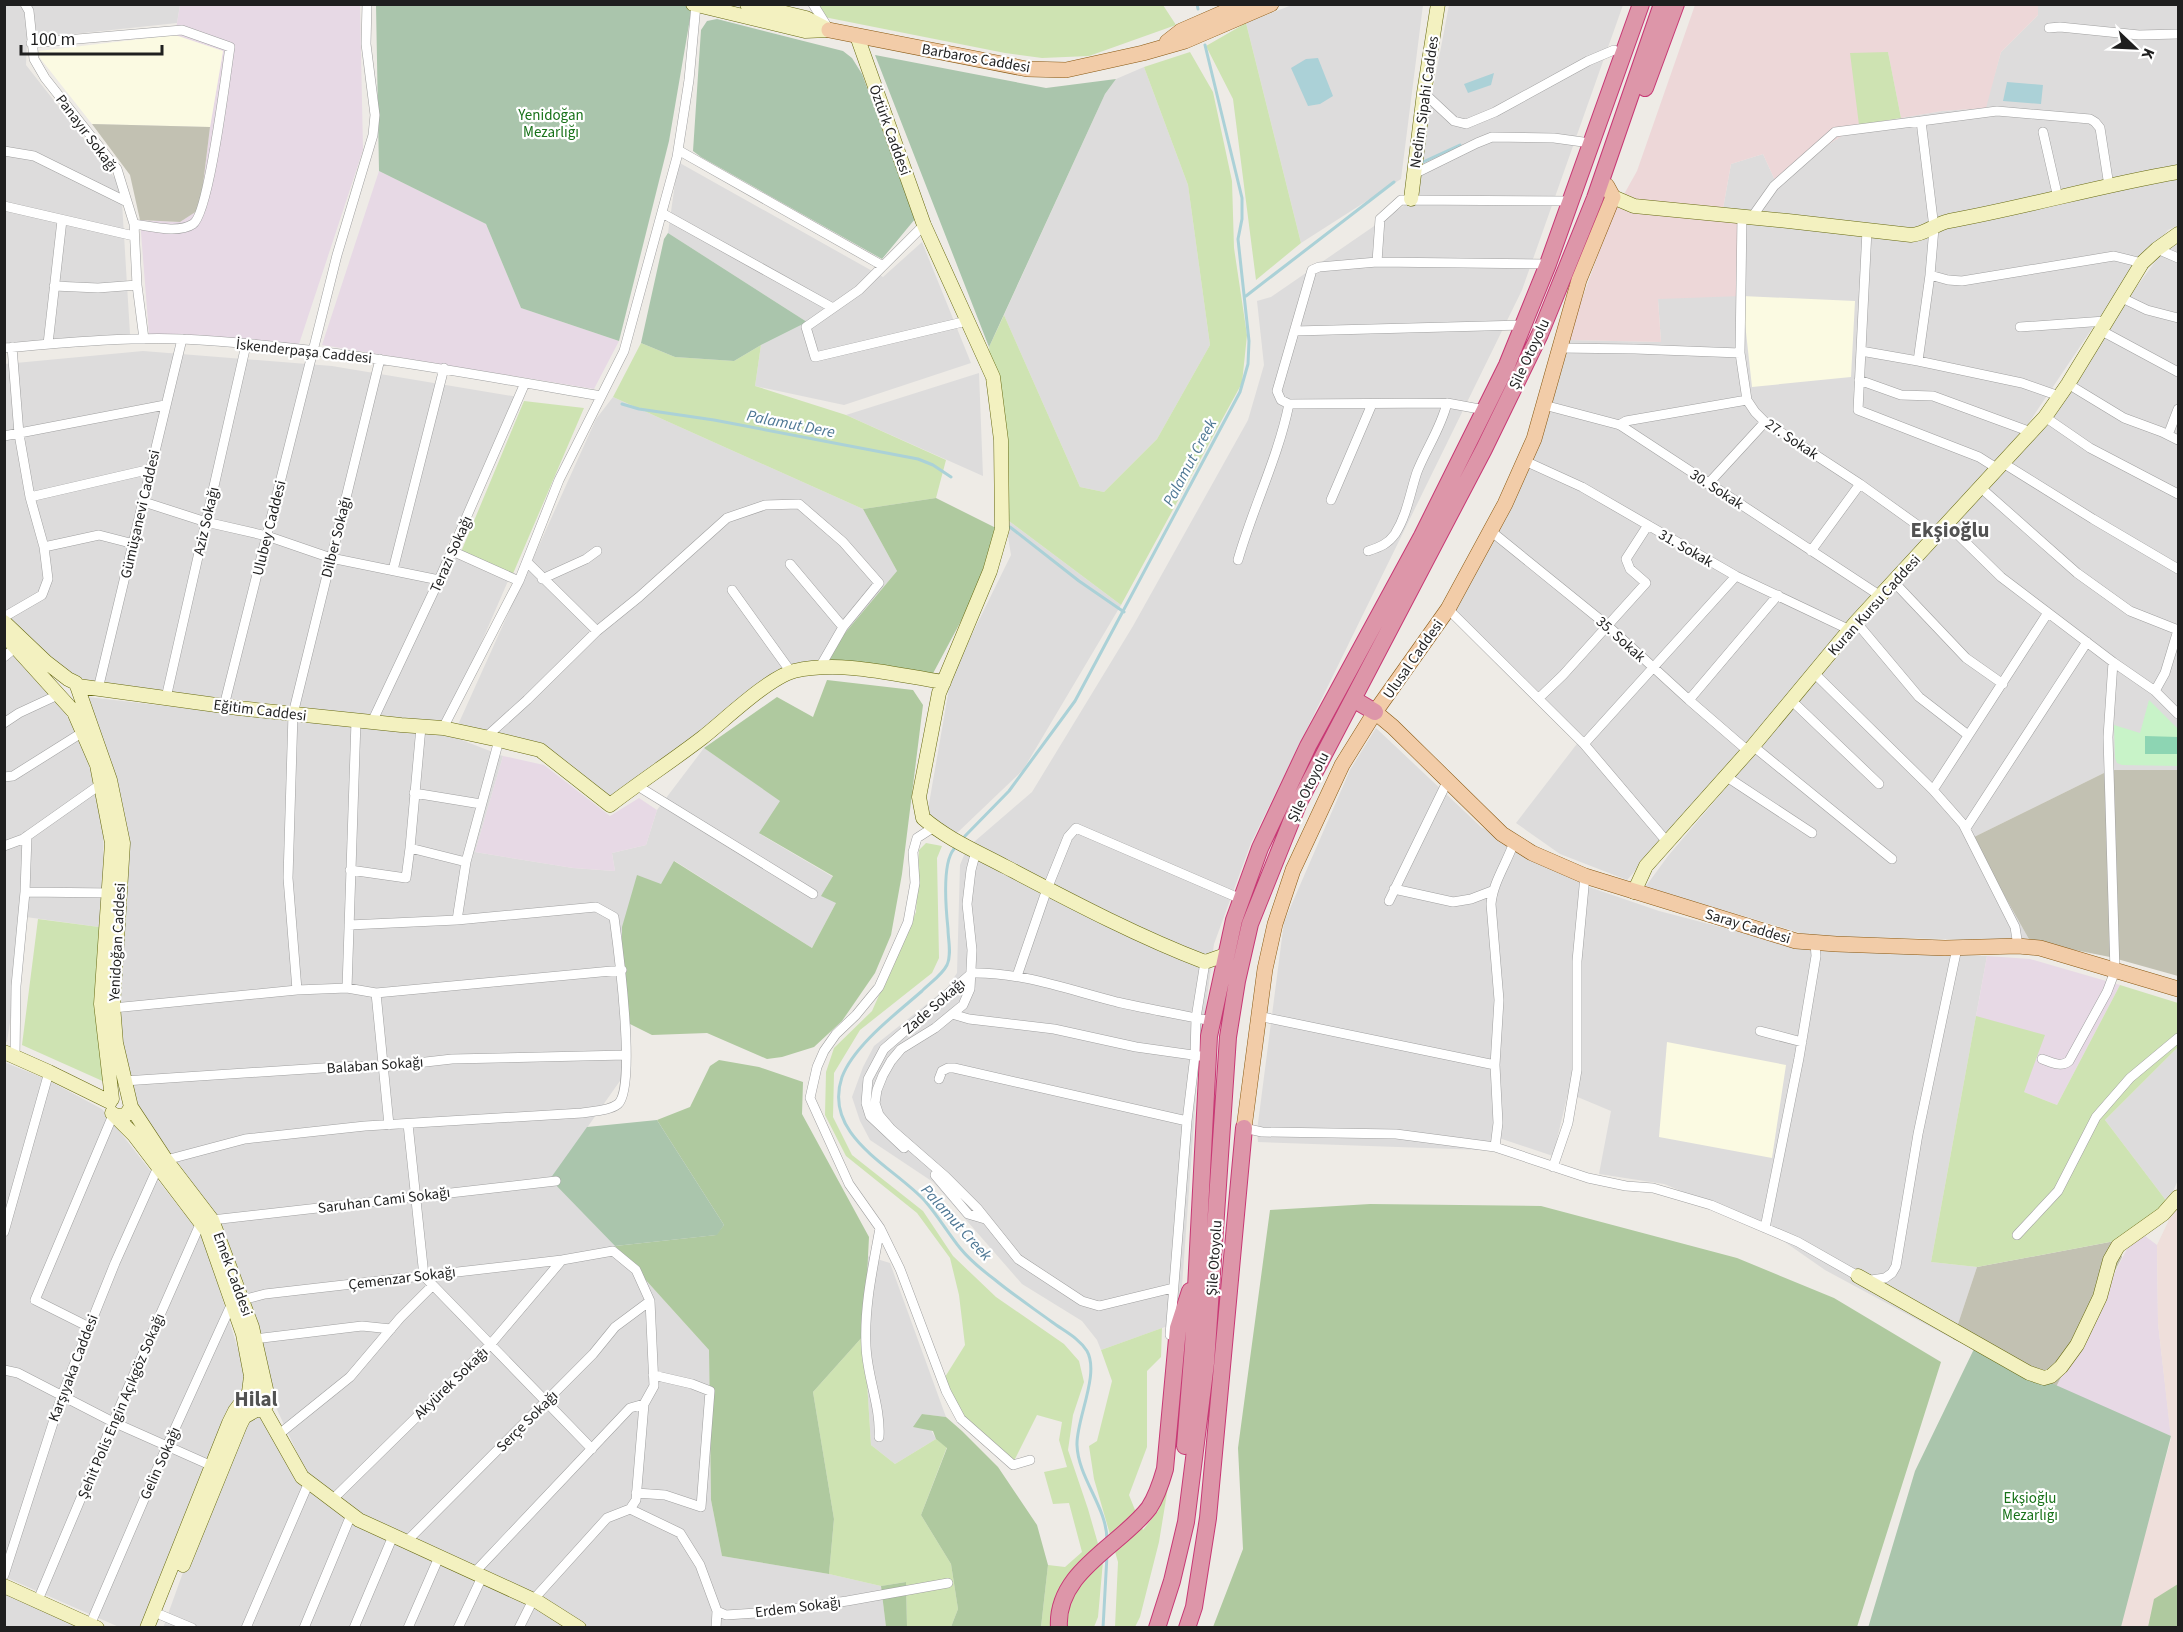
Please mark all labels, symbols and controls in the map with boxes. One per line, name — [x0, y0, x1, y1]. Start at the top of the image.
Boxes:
scale bar — [21, 18, 162, 56]
north arrow — [2105, 18, 2165, 78]
text: 100 m — [30, 27, 75, 52]
street label: Nedim Sipahi Caddes — [1405, 35, 1444, 170]
street label: Barbaros Caddesi — [920, 39, 1032, 78]
text: K — [2136, 45, 2160, 62]
street label: Öztürk Caddesi — [863, 82, 916, 179]
street label: Panayır Sokağı — [50, 90, 123, 176]
park label: Yenidoğan Mezarlığı — [517, 105, 584, 143]
street label: Şile Otoyolu — [1504, 315, 1555, 393]
street label: İskenderpaşa Caddesi — [235, 334, 373, 369]
water label: Palamut Dere — [745, 405, 837, 443]
water label: Palamut Creek — [1158, 414, 1222, 510]
street label: 27. Sokak — [1761, 414, 1823, 465]
street label: Gümüşanevi Caddesi — [115, 448, 166, 581]
street label: 30. Sokak — [1686, 464, 1748, 515]
street label: Ulubey Caddesi — [247, 478, 291, 578]
street label: Aziz Sokağı — [188, 485, 225, 557]
street label: Dilber Sokağı — [316, 494, 357, 580]
street label: Terazi Sokağı — [425, 512, 478, 596]
district label: Ekşioğlu — [1911, 515, 1989, 545]
street label: 31. Sokak — [1654, 524, 1717, 573]
street label: Kuran Kursu Caddesi — [1823, 550, 1926, 661]
street label: 35. Sokak — [1591, 611, 1650, 668]
street label: Ulusal Caddesi — [1378, 615, 1449, 703]
street label: Eğitim Caddesi — [212, 694, 308, 727]
street label: Şile Otoyolu — [1282, 748, 1335, 826]
street label: Yenidoğan Caddesi — [104, 882, 131, 1003]
street label: Saray Caddesi — [1703, 904, 1793, 949]
street label: Zade Sokağı — [899, 973, 970, 1039]
street label: Balaban Sokağı — [326, 1052, 424, 1079]
water label: Palamut Creek — [916, 1180, 997, 1266]
street label: Saruhan Cami Sokağı — [317, 1182, 452, 1219]
street label: Şile Otoyolu — [1201, 1219, 1228, 1297]
street label: Emek Caddesi — [208, 1229, 258, 1319]
street label: Çemenzar Sokağı — [347, 1261, 457, 1296]
street label: Şehit Polis Engin Açıkgöz Sokağı — [73, 1310, 170, 1502]
street label: Karşıyaka Caddesi — [43, 1311, 104, 1425]
street label: Akyürek Sokağı — [410, 1342, 493, 1424]
district label: Hilal — [234, 1384, 278, 1414]
street label: Serçe Sokağı — [492, 1386, 563, 1457]
street label: Gelin Sokağı — [135, 1423, 186, 1503]
park label: Ekşioğlu Mezarlığı — [2002, 1488, 2058, 1526]
street label: Erdem Sokağı — [754, 1592, 842, 1623]

